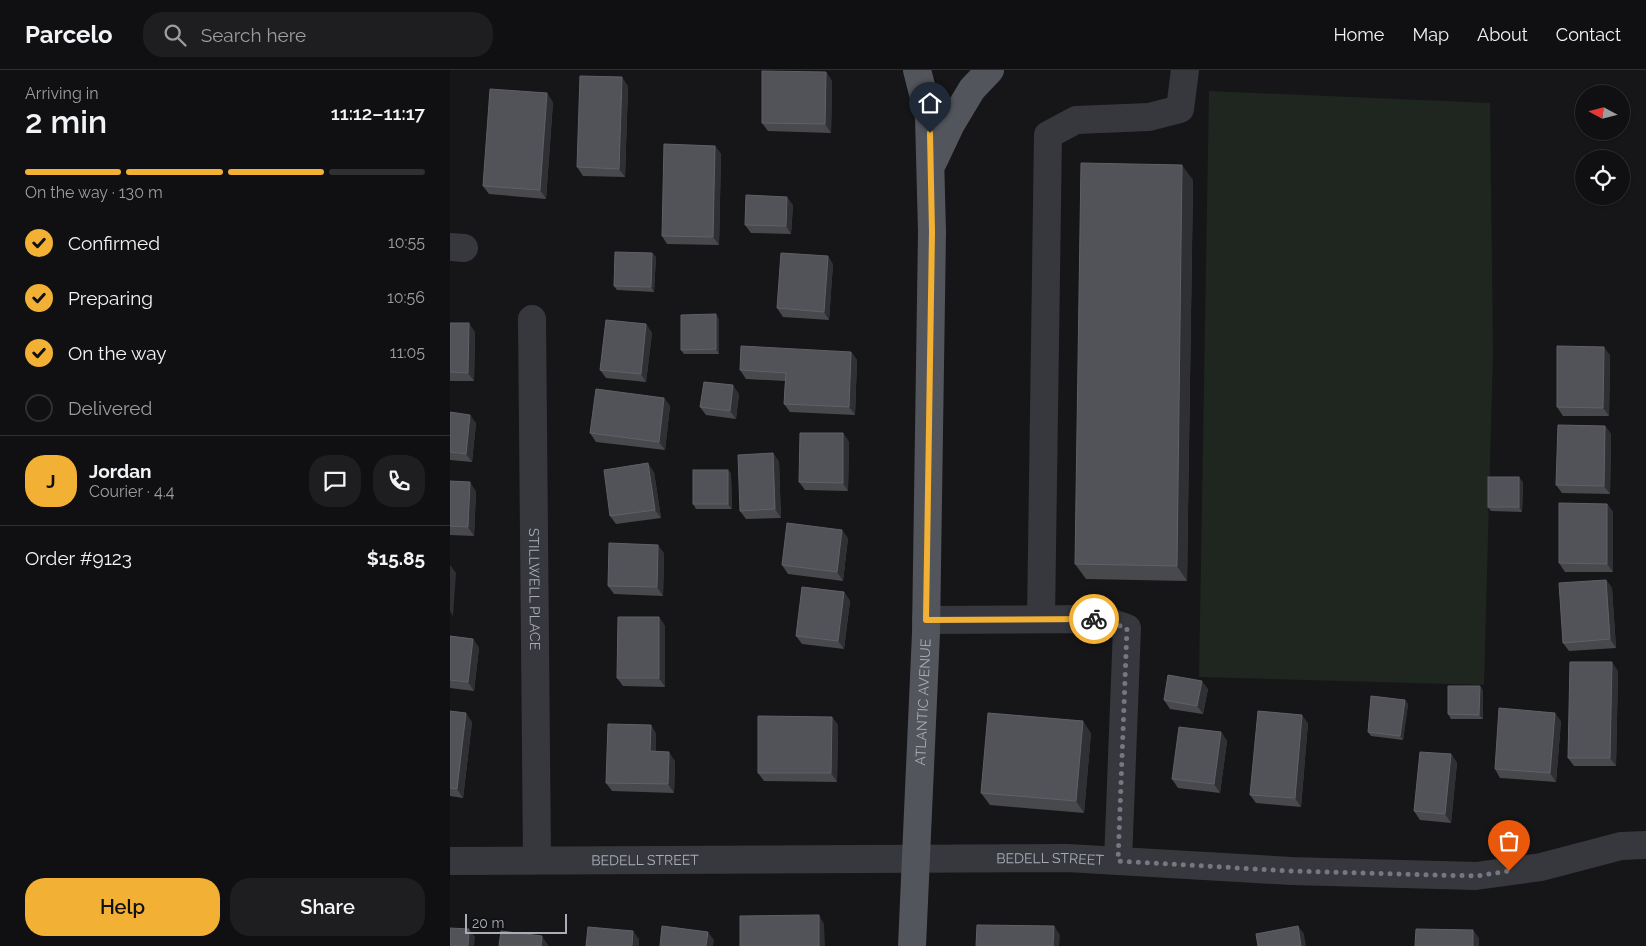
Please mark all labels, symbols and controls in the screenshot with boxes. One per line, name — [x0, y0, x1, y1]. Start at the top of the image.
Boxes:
search box — [143, 12, 493, 57]
text: Parcelo — [25, 20, 113, 49]
icon: search — [161, 21, 189, 49]
text: Search here — [201, 24, 306, 46]
text: Home — [1333, 24, 1384, 45]
text: Map — [1412, 24, 1449, 45]
text: About — [1477, 24, 1528, 45]
text: Contact — [1556, 24, 1621, 45]
pin — [909, 82, 951, 133]
text: Arriving in — [25, 84, 99, 103]
north arrow — [1575, 85, 1630, 140]
map controls — [1575, 85, 1630, 205]
icon: home — [916, 89, 944, 117]
text: 11:12–11:17 — [331, 102, 425, 124]
text: 2 min — [25, 103, 107, 140]
button: locate — [1575, 150, 1630, 205]
text: On the way · 130 m — [25, 183, 163, 202]
icon: check — [25, 229, 53, 257]
text: Confirmed — [68, 232, 160, 254]
text: 10:55 — [388, 233, 425, 252]
icon: check — [25, 284, 53, 312]
text: Preparing — [68, 287, 153, 309]
text: 10:56 — [387, 288, 425, 307]
icon: check — [25, 339, 53, 367]
text: On the way — [68, 342, 167, 364]
text: 11:05 — [390, 343, 425, 362]
text: Delivered — [68, 397, 152, 419]
button: chat — [309, 455, 361, 507]
button: phone — [373, 455, 425, 507]
text: Jordan — [89, 460, 152, 482]
text: J — [46, 470, 56, 492]
text: Courier · 4.4 — [89, 482, 174, 501]
street label: STILLWELL PLACE — [526, 528, 543, 650]
text: Order #9123 — [25, 547, 132, 569]
text: $15.85 — [367, 547, 425, 569]
courier — [1069, 594, 1119, 644]
icon: bike — [1080, 605, 1108, 633]
street label: ATLANTIC AVENUE — [912, 638, 934, 766]
pin — [1488, 820, 1530, 871]
icon: bag — [1495, 827, 1523, 855]
street label: BEDELL STREET — [996, 850, 1105, 868]
street label: BEDELL STREET — [591, 852, 699, 868]
button: Help — [25, 878, 220, 936]
button: Share — [230, 878, 425, 936]
scale bar — [465, 911, 568, 934]
text: 20 m — [472, 915, 504, 931]

